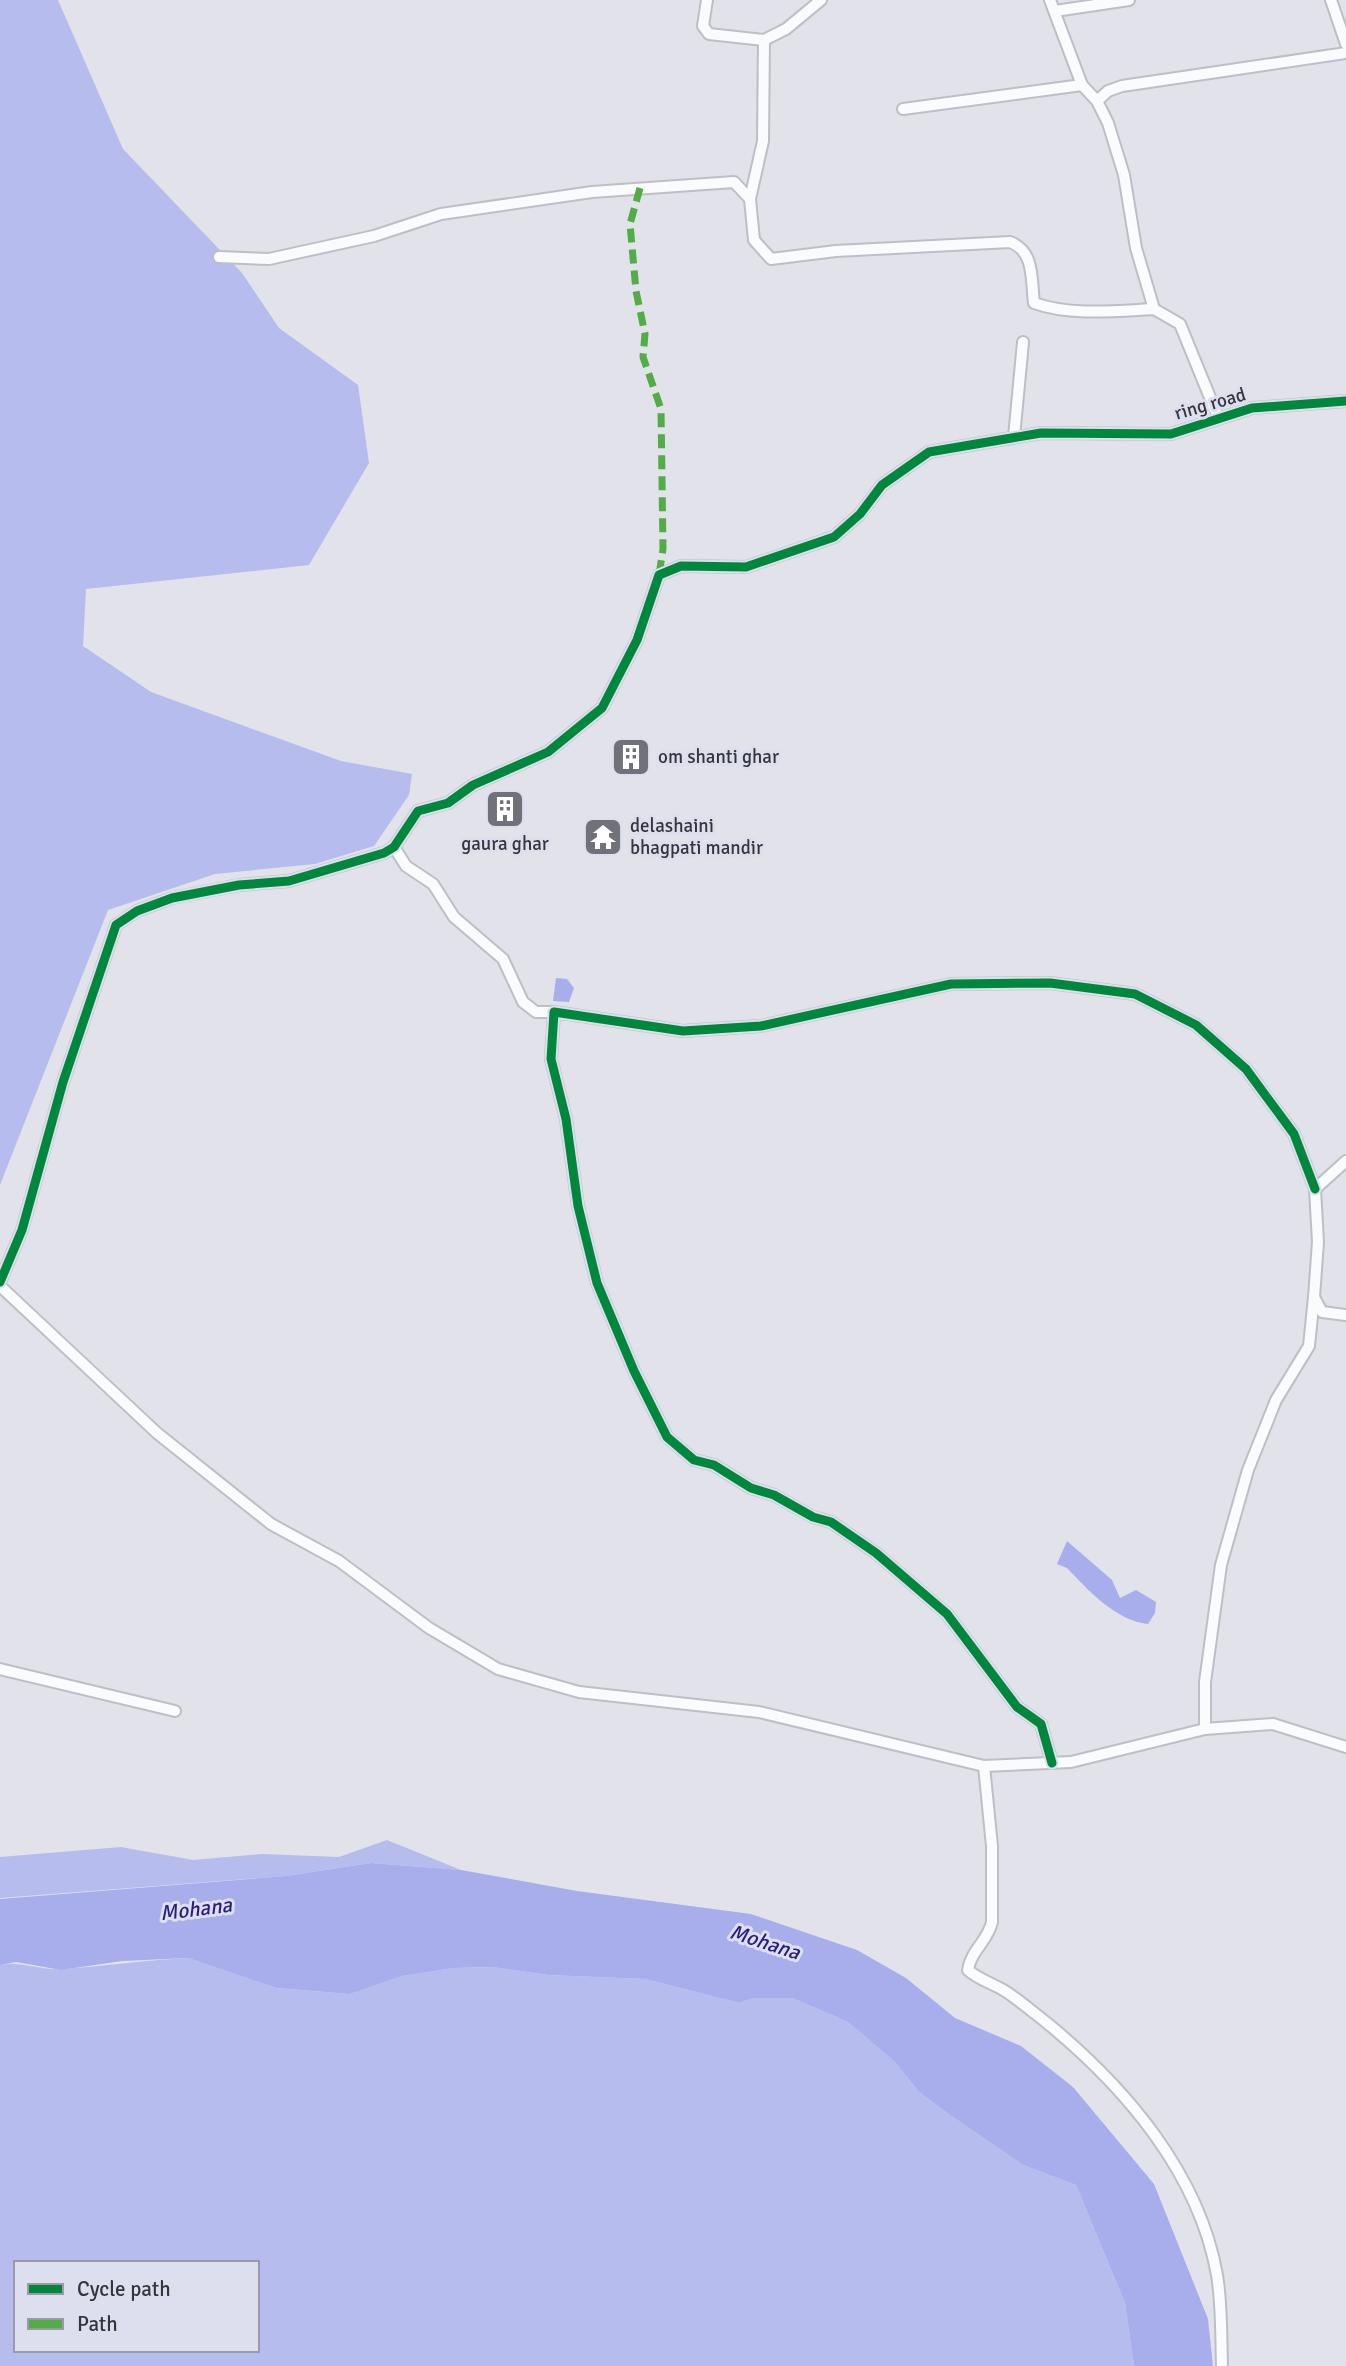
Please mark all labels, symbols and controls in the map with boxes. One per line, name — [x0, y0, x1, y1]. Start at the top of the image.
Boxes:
street label: ring road — [1172, 382, 1248, 426]
building icon: om shanti ghar — [610, 736, 652, 778]
place label: om shanti ghar — [658, 745, 779, 769]
building icon: gaura ghar — [484, 788, 526, 830]
place label: delashaini bhagpati mandir — [630, 814, 763, 860]
temple icon: delashaini bhagpati mandir — [582, 816, 624, 858]
place label: gaura ghar — [461, 832, 549, 856]
water label: Mohana — [159, 1892, 235, 1926]
water label: Mohana — [727, 1919, 805, 1966]
legend — [14, 2261, 259, 2352]
text: Cycle path — [77, 2276, 171, 2302]
text: Path — [77, 2311, 118, 2337]

